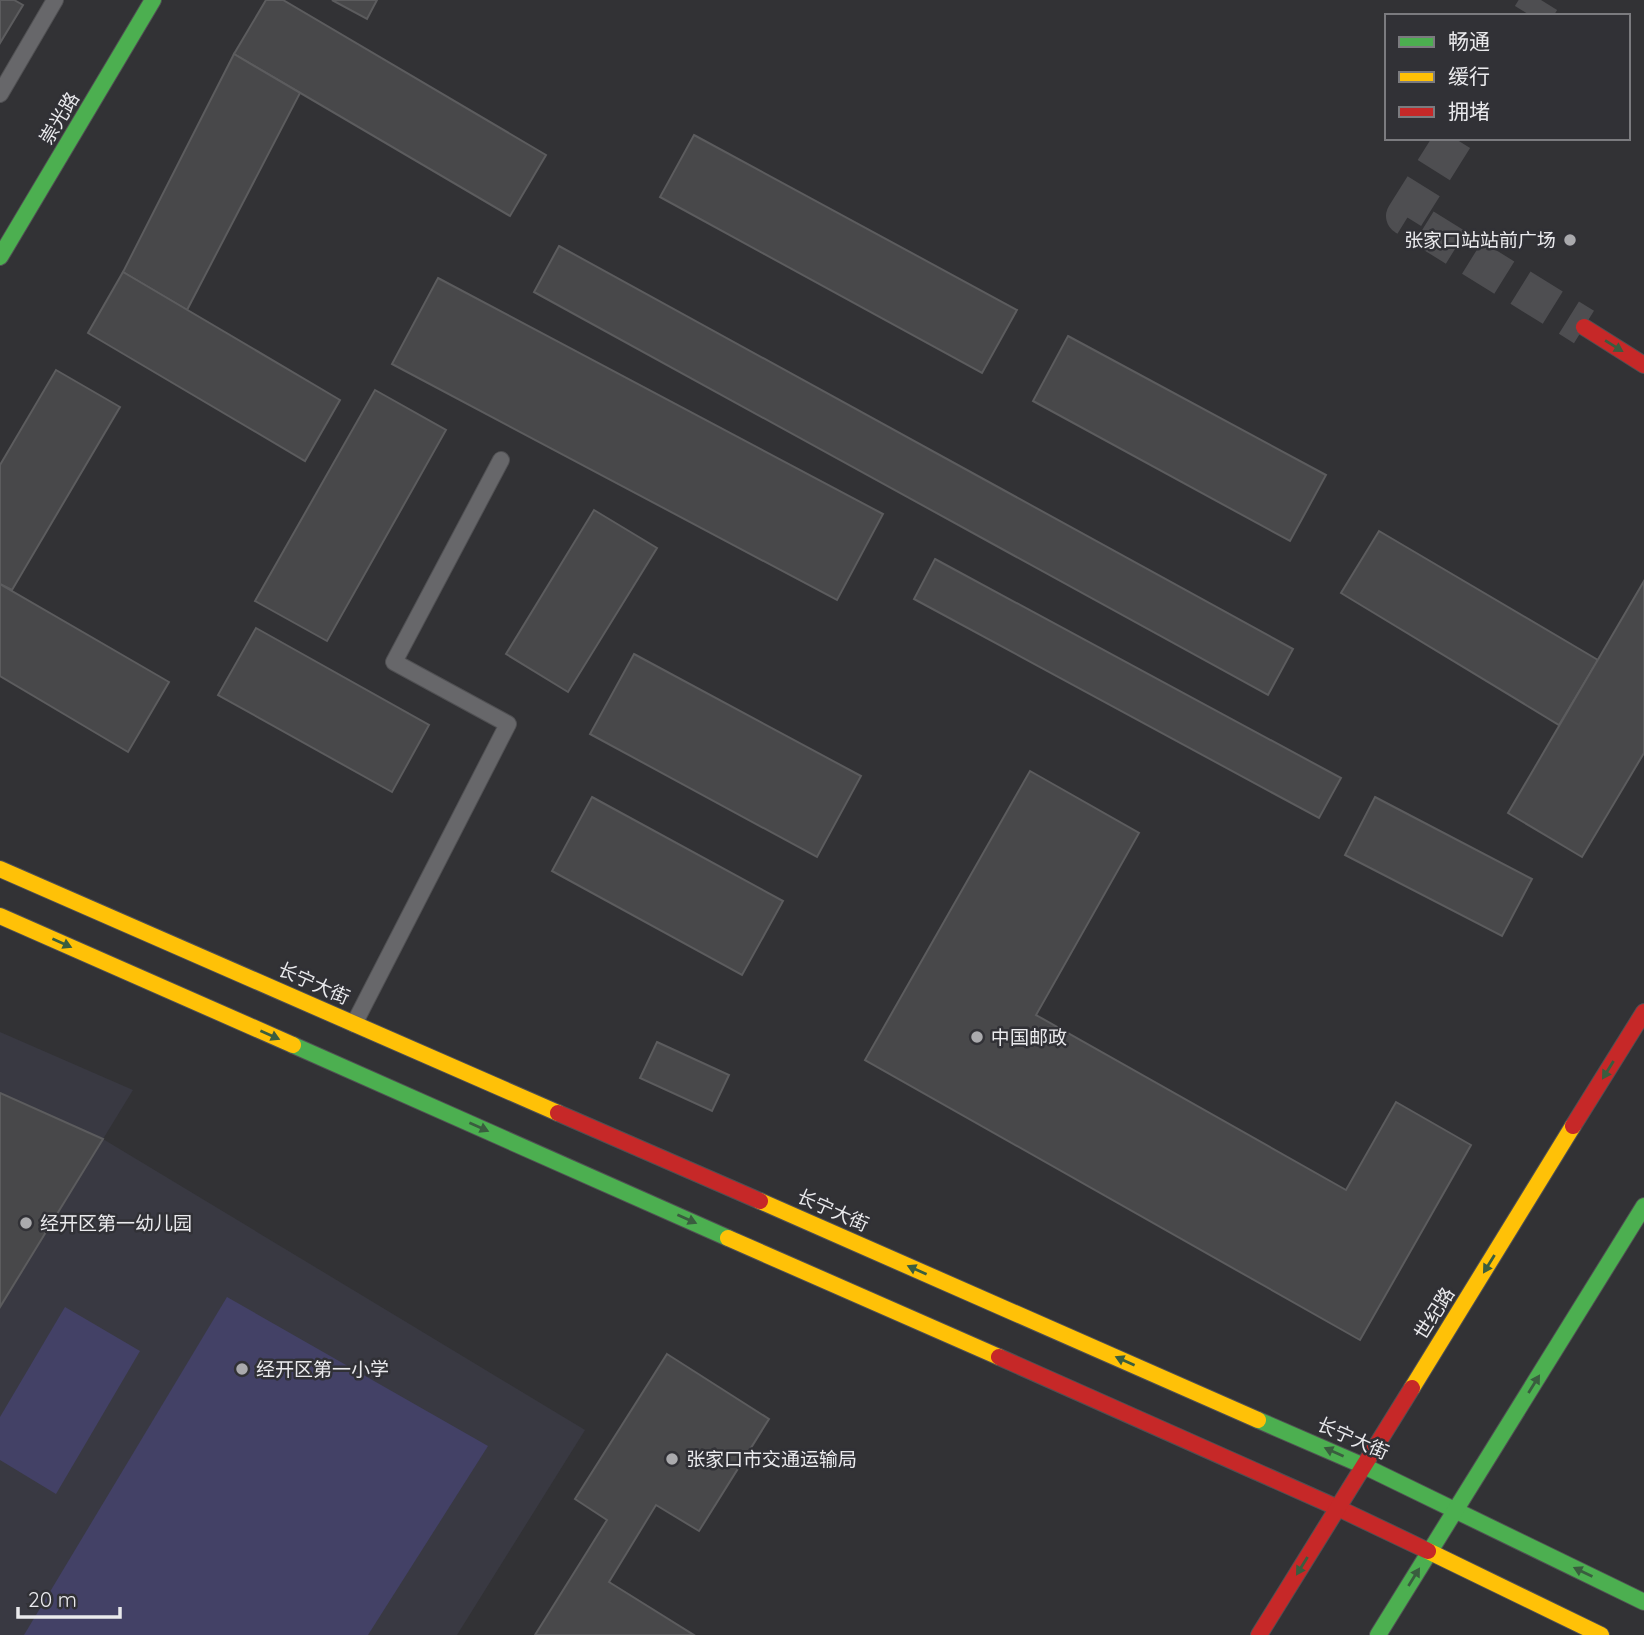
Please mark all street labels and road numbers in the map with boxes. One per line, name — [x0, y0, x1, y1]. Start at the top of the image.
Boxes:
street label: 崇光路 — [34, 87, 84, 149]
street label: 长宁大街 — [274, 957, 354, 1009]
street label: 长宁大街 — [793, 1184, 873, 1236]
street label: 世纪路 — [1409, 1282, 1459, 1344]
street label: 长宁大街 — [1313, 1412, 1393, 1464]

